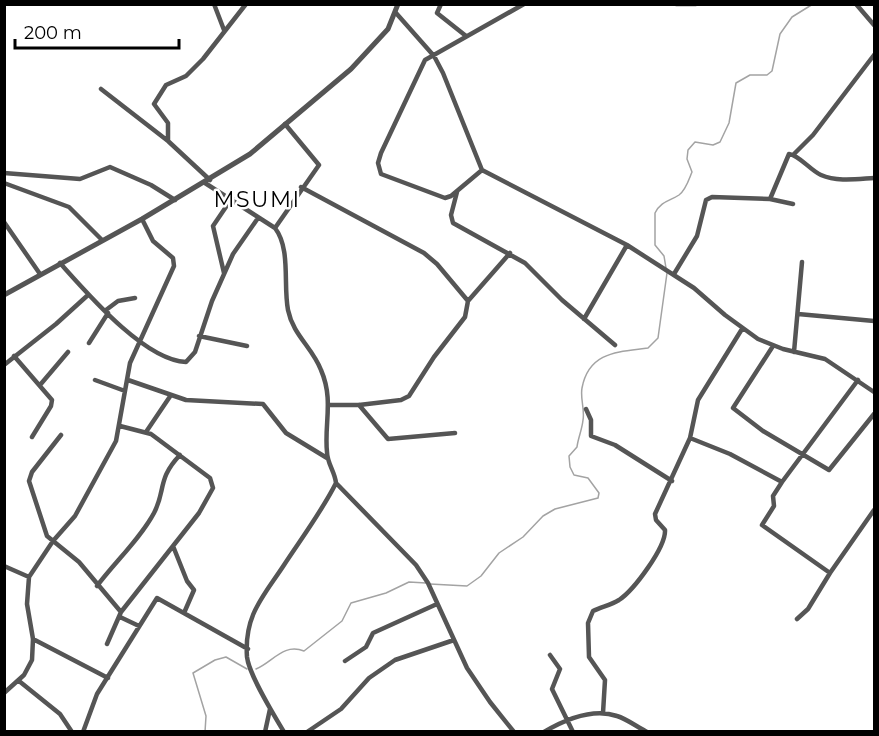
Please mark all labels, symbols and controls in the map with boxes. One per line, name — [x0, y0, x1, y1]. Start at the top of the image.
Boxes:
scale bar — [15, 12, 178, 50]
text: 200 m — [24, 22, 82, 44]
district label: MSUMI — [213, 186, 301, 213]

